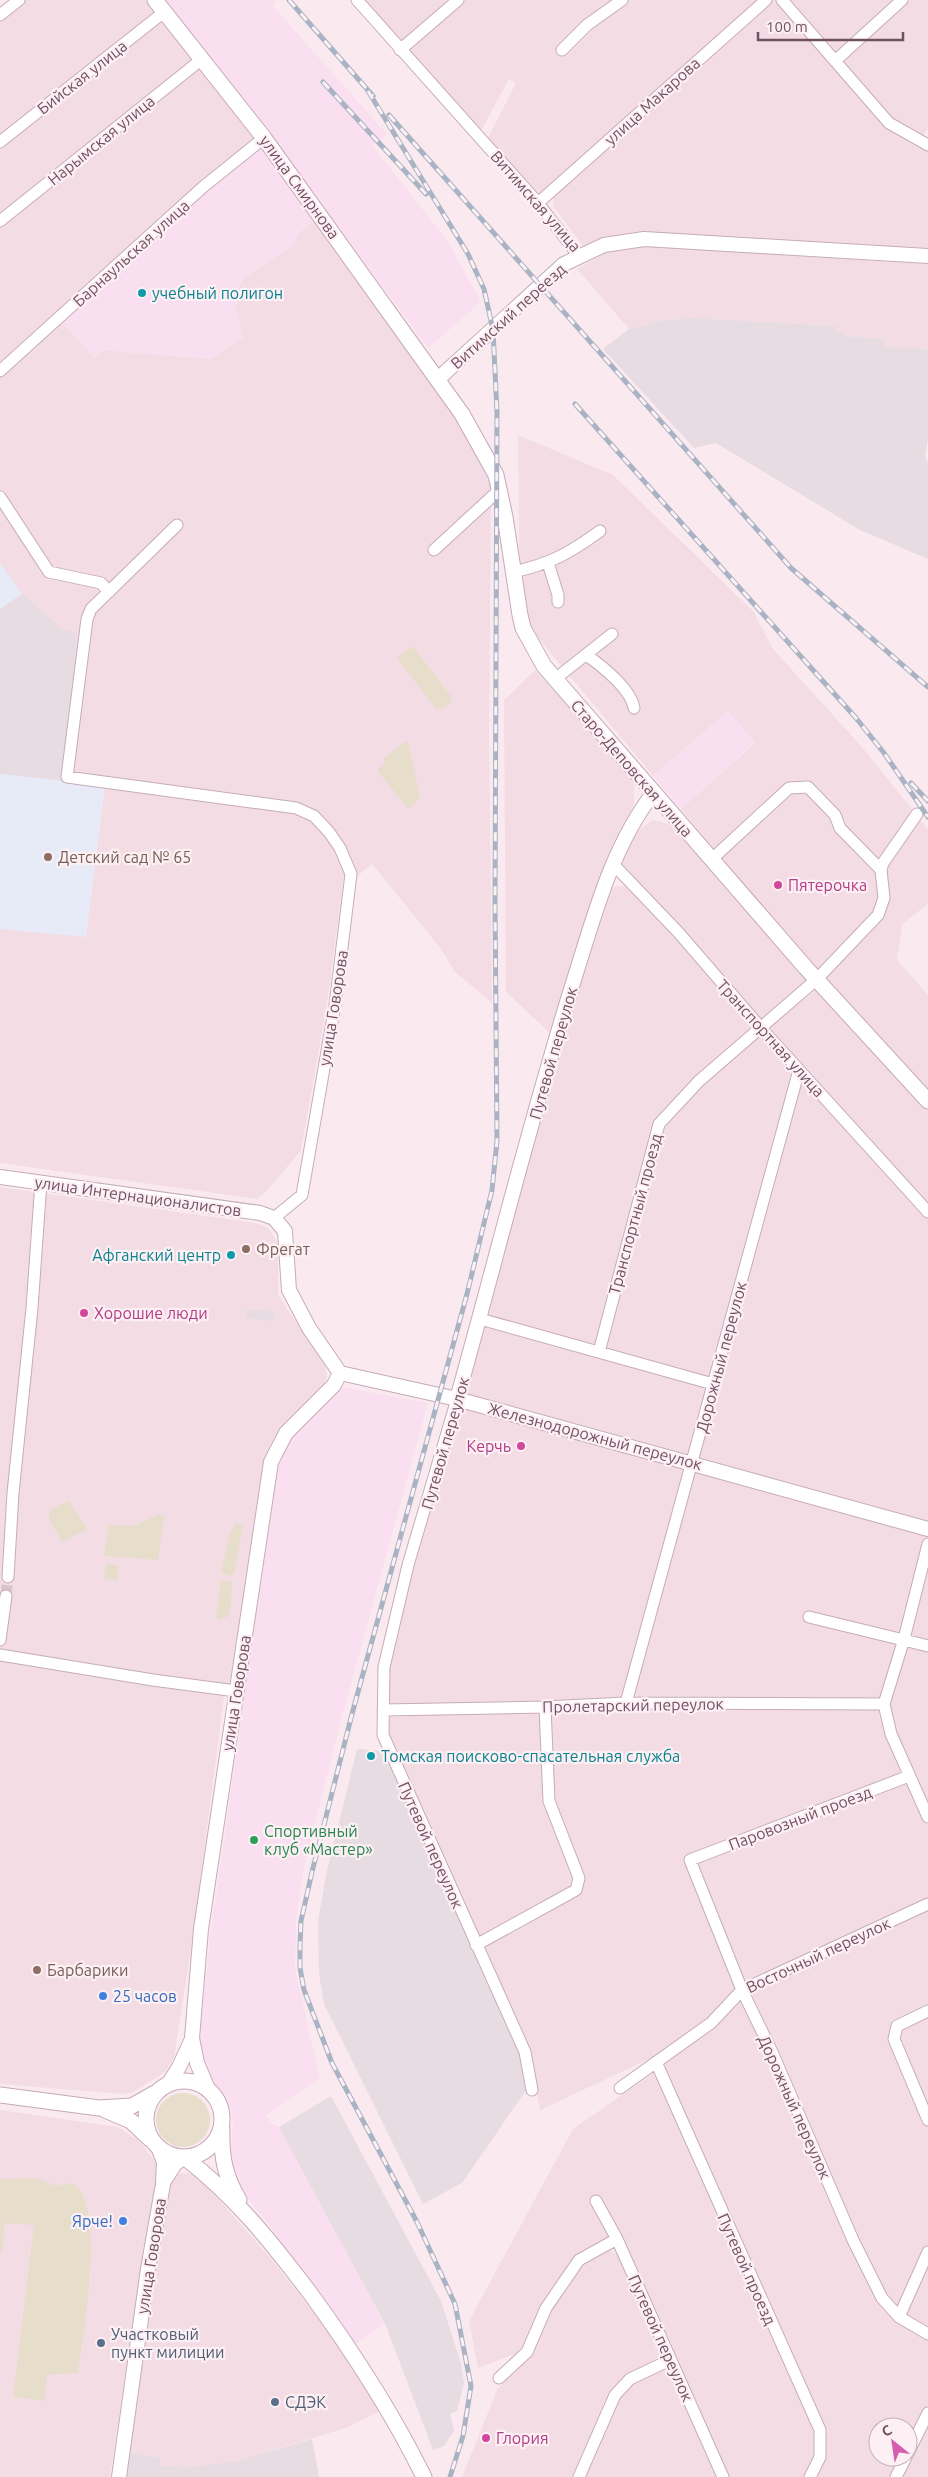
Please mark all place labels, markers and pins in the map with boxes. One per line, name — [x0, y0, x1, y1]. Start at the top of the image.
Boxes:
place label: учебный полигон — [152, 284, 283, 302]
marker: учебный полигон — [136, 287, 148, 299]
place label: Детский сад № 65 — [58, 848, 191, 866]
marker: Детский сад № 65 — [42, 851, 54, 863]
place label: Пятерочка — [788, 876, 867, 894]
marker: Пятерочка — [772, 879, 784, 891]
place label: Фрегат — [256, 1240, 310, 1258]
marker: Фрегат — [240, 1243, 252, 1255]
place label: Афганский центр — [92, 1246, 221, 1264]
marker: Афганский центр — [225, 1249, 237, 1261]
place label: Хорошие люди — [94, 1304, 208, 1322]
marker: Хорошие люди — [78, 1307, 90, 1319]
place label: Керчь — [467, 1437, 511, 1455]
marker: Керчь — [515, 1440, 527, 1452]
place label: Томская поисково-спасательная служба — [381, 1747, 680, 1765]
marker: Томская поисково-спасательная служба — [365, 1750, 377, 1762]
place label: Спортивный клуб «Мастер» — [264, 1822, 373, 1858]
marker: Спортивный клуб «Мастер» — [248, 1834, 260, 1846]
place label: Барбарики — [47, 1961, 129, 1979]
marker: Барбарики — [31, 1964, 43, 1976]
place label: 25 часов — [113, 1987, 177, 2005]
marker: 25 часов — [97, 1990, 109, 2002]
place label: Ярче! — [72, 2212, 113, 2230]
marker: Ярче! — [117, 2215, 129, 2227]
place label: Участковый пункт милиции — [111, 2325, 224, 2361]
marker: Участковый пункт милиции — [95, 2337, 107, 2349]
place label: СДЭК — [285, 2393, 326, 2411]
marker: СДЭК — [269, 2396, 281, 2408]
place label: Глория — [496, 2429, 549, 2447]
marker: Глория — [480, 2432, 492, 2444]

